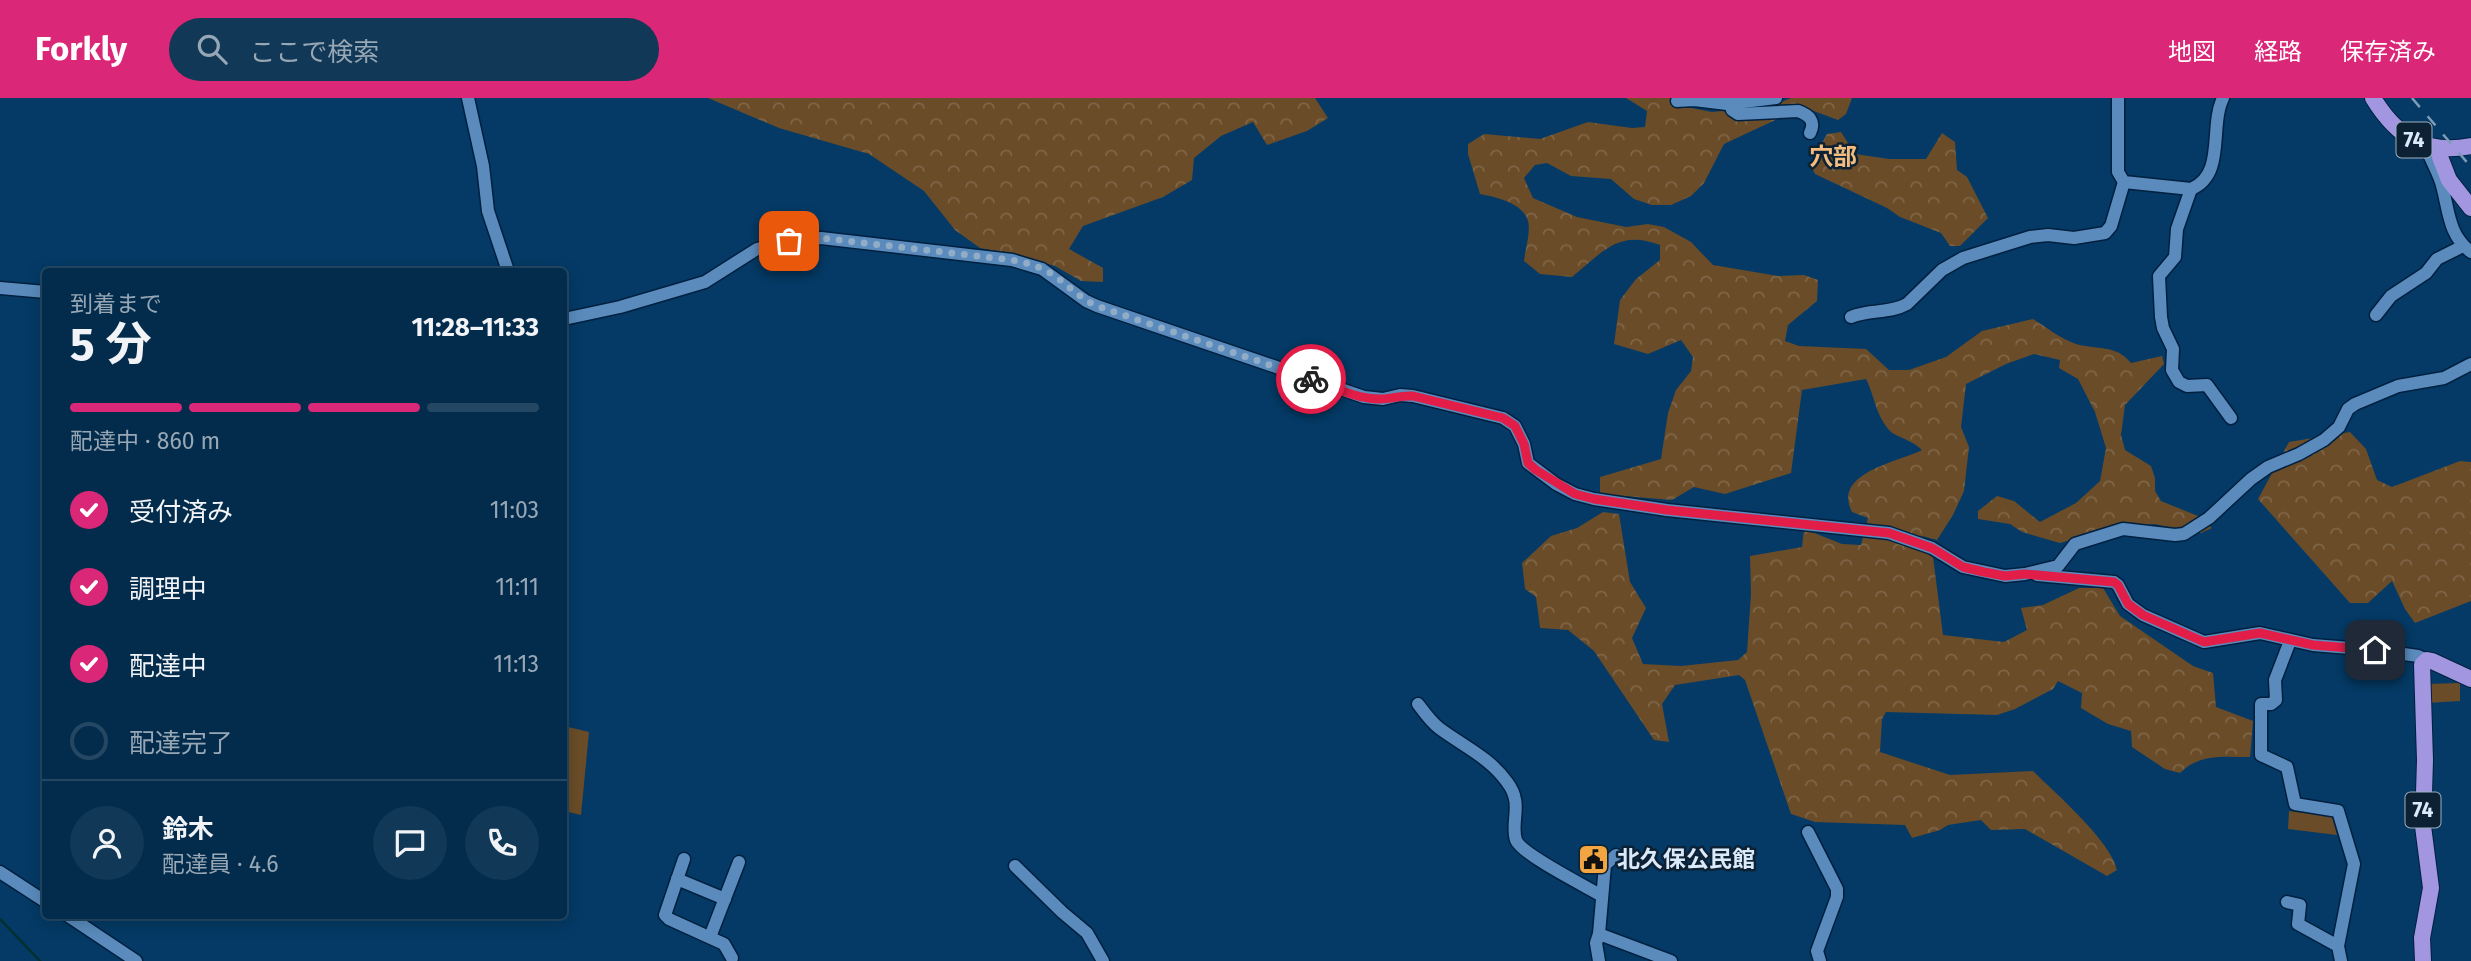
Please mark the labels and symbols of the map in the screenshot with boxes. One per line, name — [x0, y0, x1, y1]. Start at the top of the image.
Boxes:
road number: 74 — [2396, 122, 2432, 158]
district label: 穴部 — [1809, 143, 1857, 171]
pin — [759, 211, 819, 271]
courier — [1276, 344, 1346, 414]
pin — [2345, 620, 2405, 680]
road number: 74 — [2406, 792, 2440, 828]
public building icon: 北久保公民館 — [1577, 842, 1611, 876]
place label: 北久保公民館 — [1617, 845, 1755, 873]

